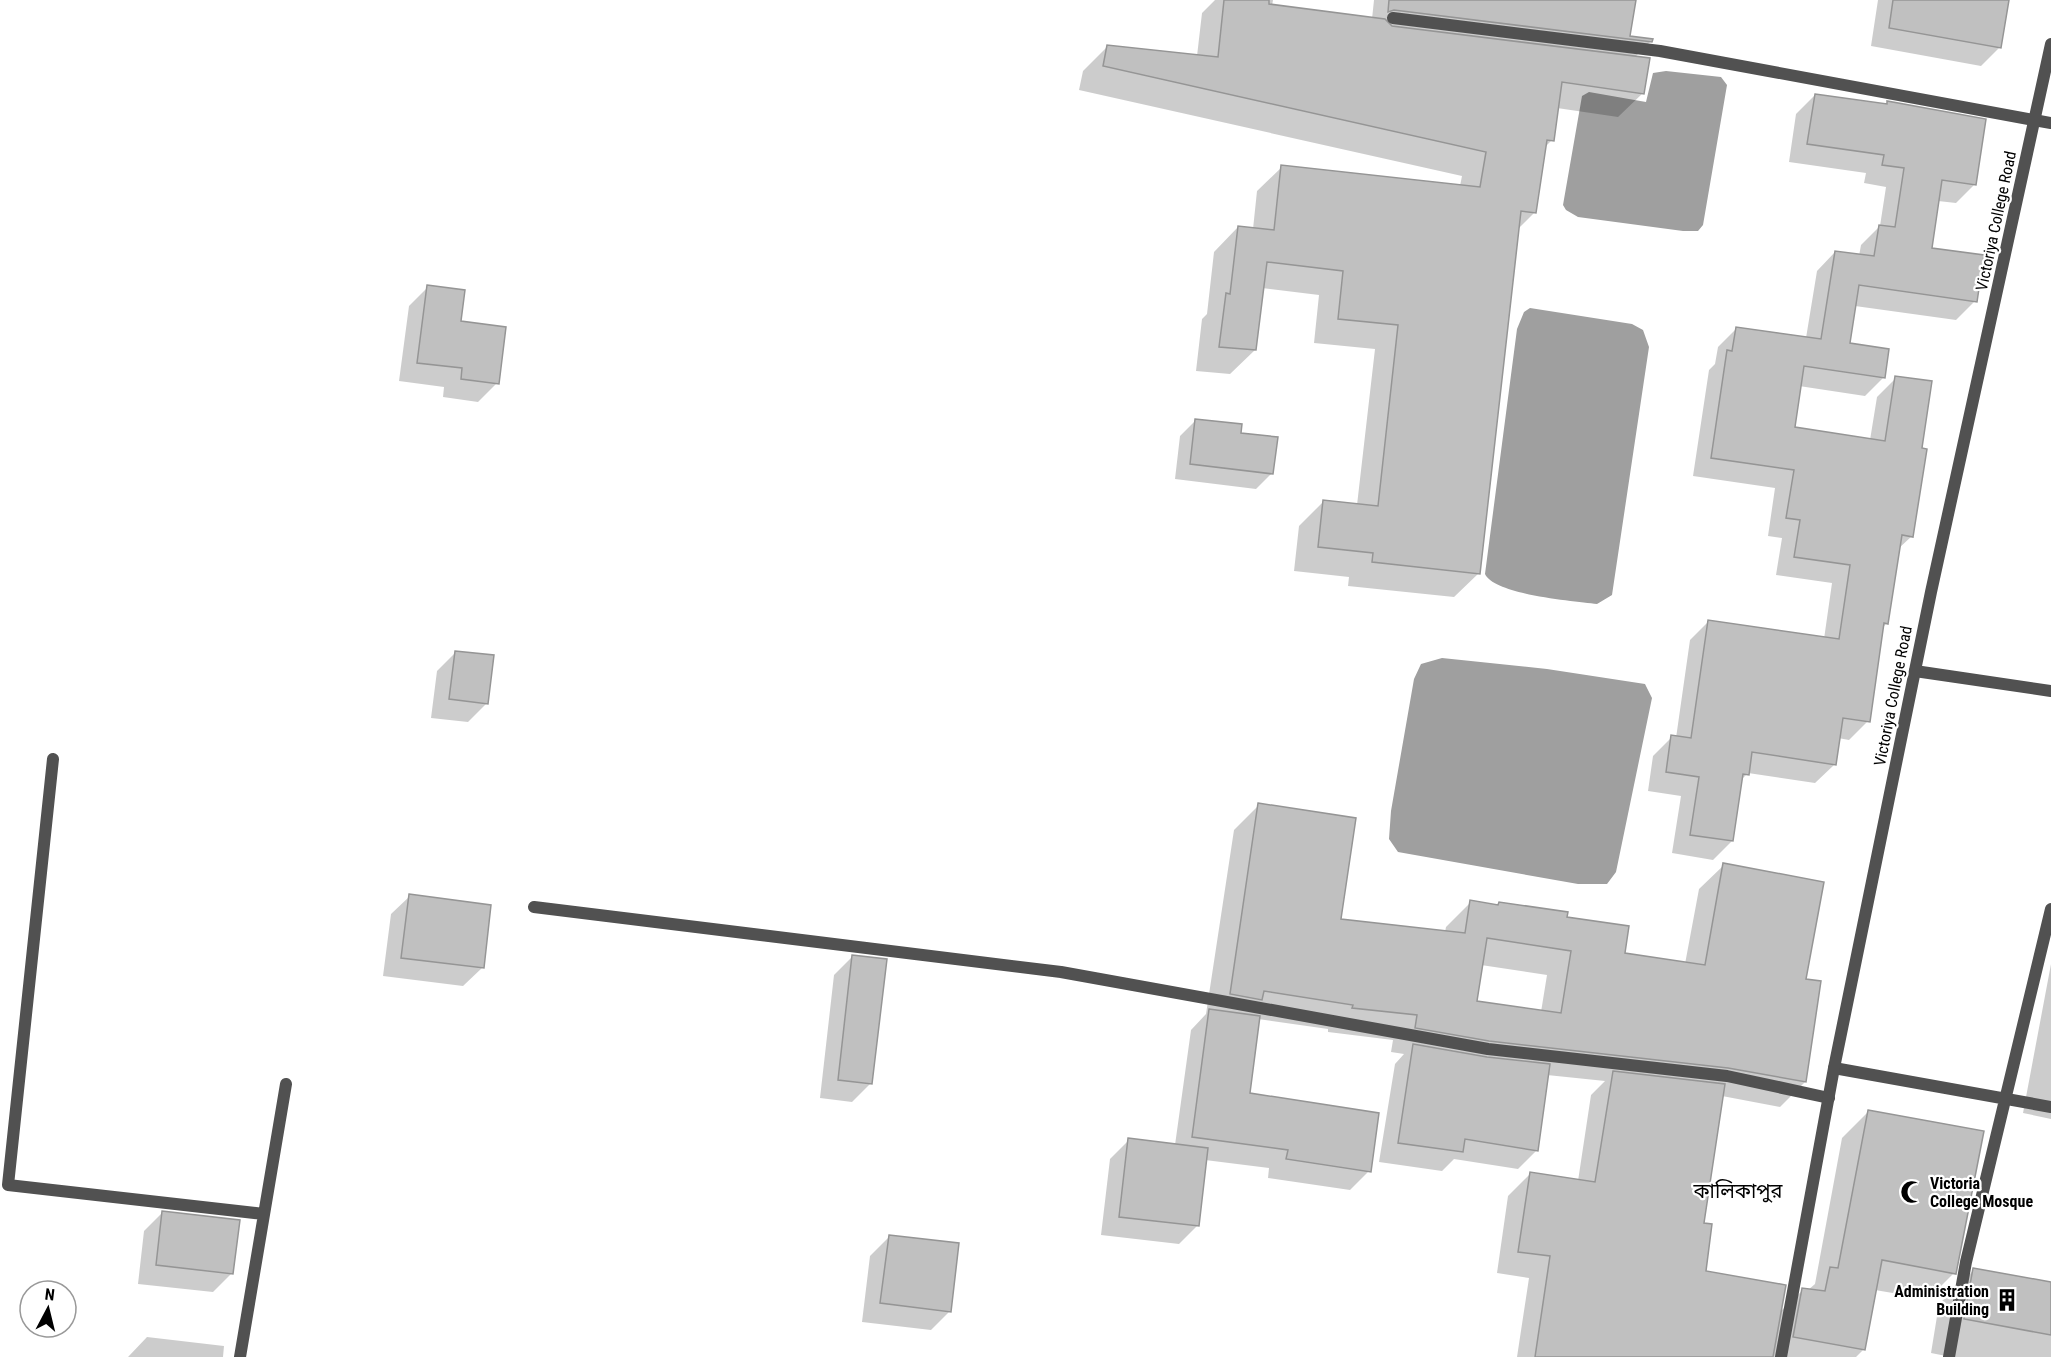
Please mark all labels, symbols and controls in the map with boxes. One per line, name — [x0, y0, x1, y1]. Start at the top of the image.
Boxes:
street label: Victoriya College Road — [1972, 149, 2020, 293]
street label: Victoriya College Road — [1870, 624, 1916, 768]
place label: Victoria College Mosque — [1930, 1174, 2033, 1211]
district label: কালিকাপুর — [1692, 1179, 1784, 1203]
mosque icon: Victoria College Mosque — [1899, 1179, 1925, 1205]
north arrow — [18, 1279, 78, 1339]
place label: Administration Building — [1894, 1282, 1989, 1319]
text: N — [44, 1285, 56, 1305]
building icon: Administration Building — [1994, 1287, 2020, 1313]

